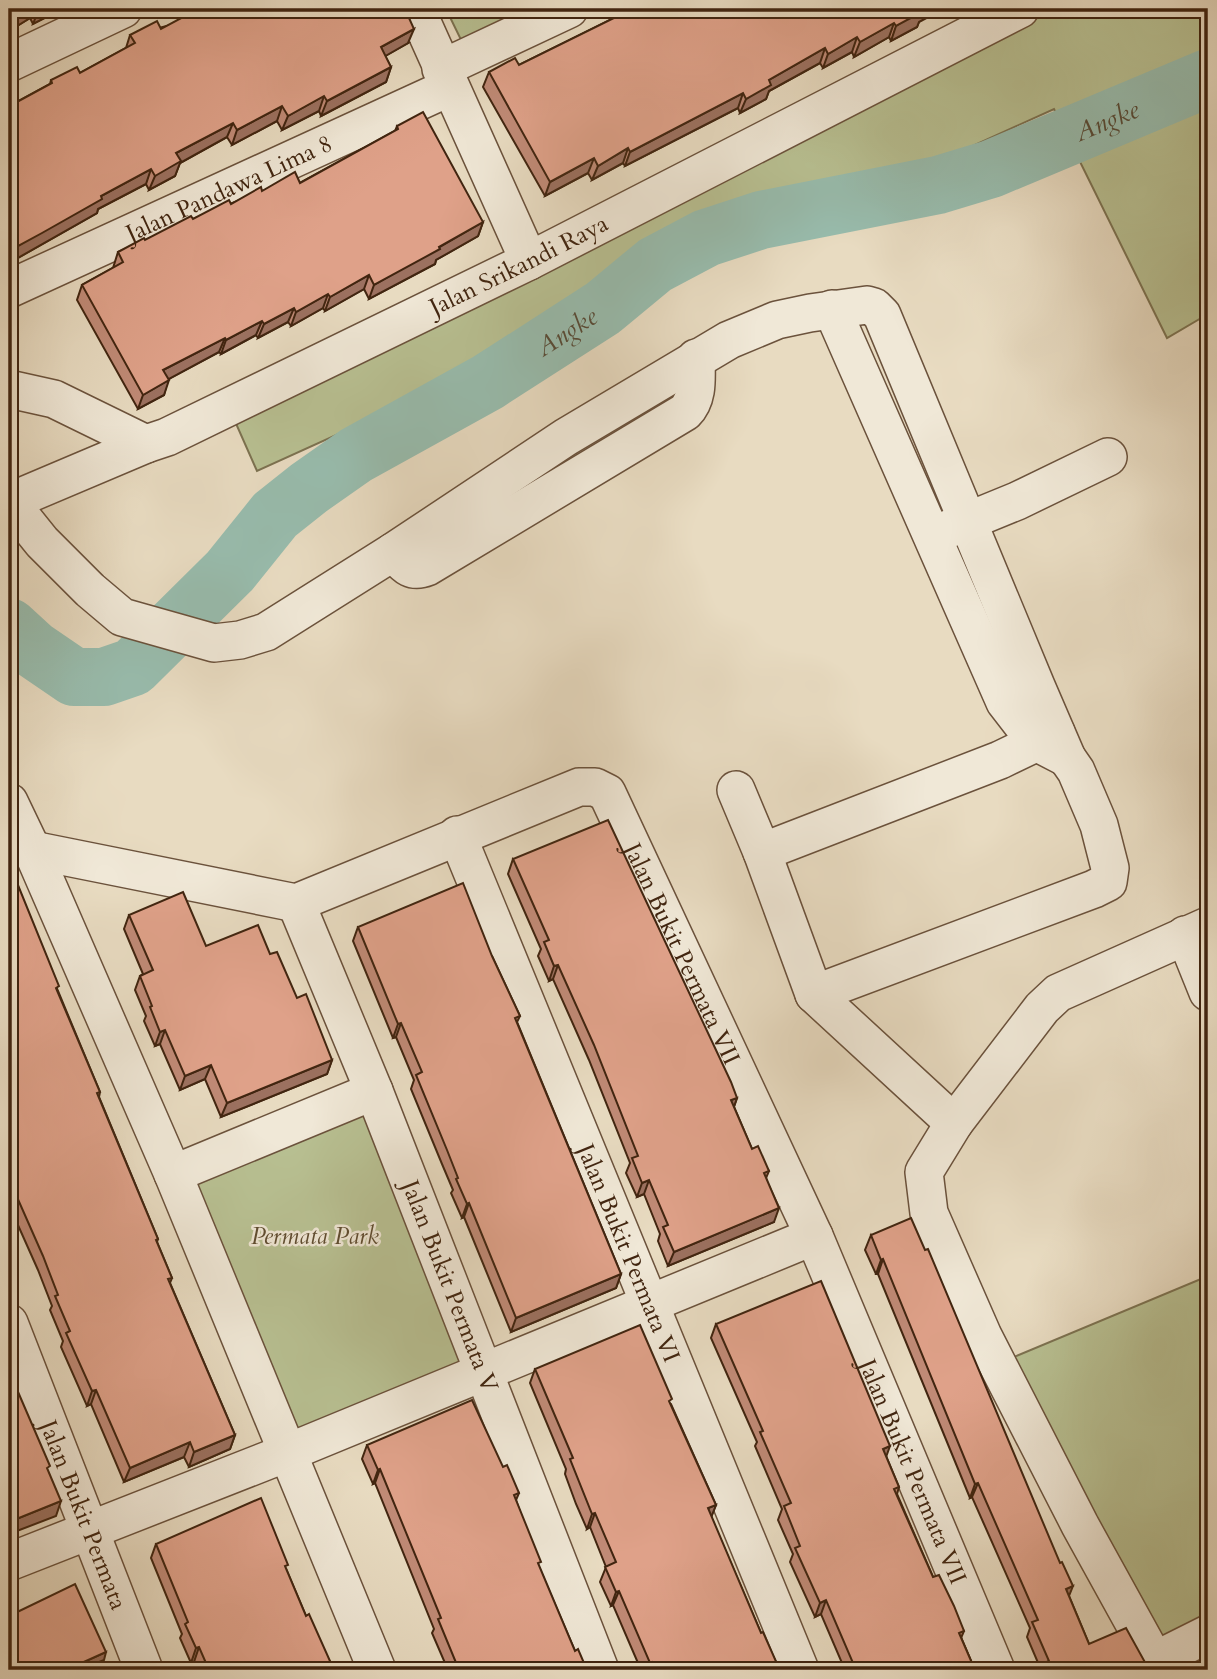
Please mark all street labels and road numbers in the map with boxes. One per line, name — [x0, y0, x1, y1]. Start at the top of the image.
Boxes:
street label: Jalan Pandawa Lima 8 — [118, 127, 337, 251]
street label: Jalan Srikandi Raya — [421, 206, 614, 325]
street label: Jalan Bukit Permata VII — [615, 835, 748, 1070]
street label: Jalan Bukit Permata VI — [568, 1136, 688, 1367]
street label: Jalan Bukit Permata V — [393, 1173, 507, 1397]
street label: Jalan Bukit Permata VII — [850, 1351, 975, 1589]
street label: Jalan Bukit Permata — [31, 1413, 136, 1615]

